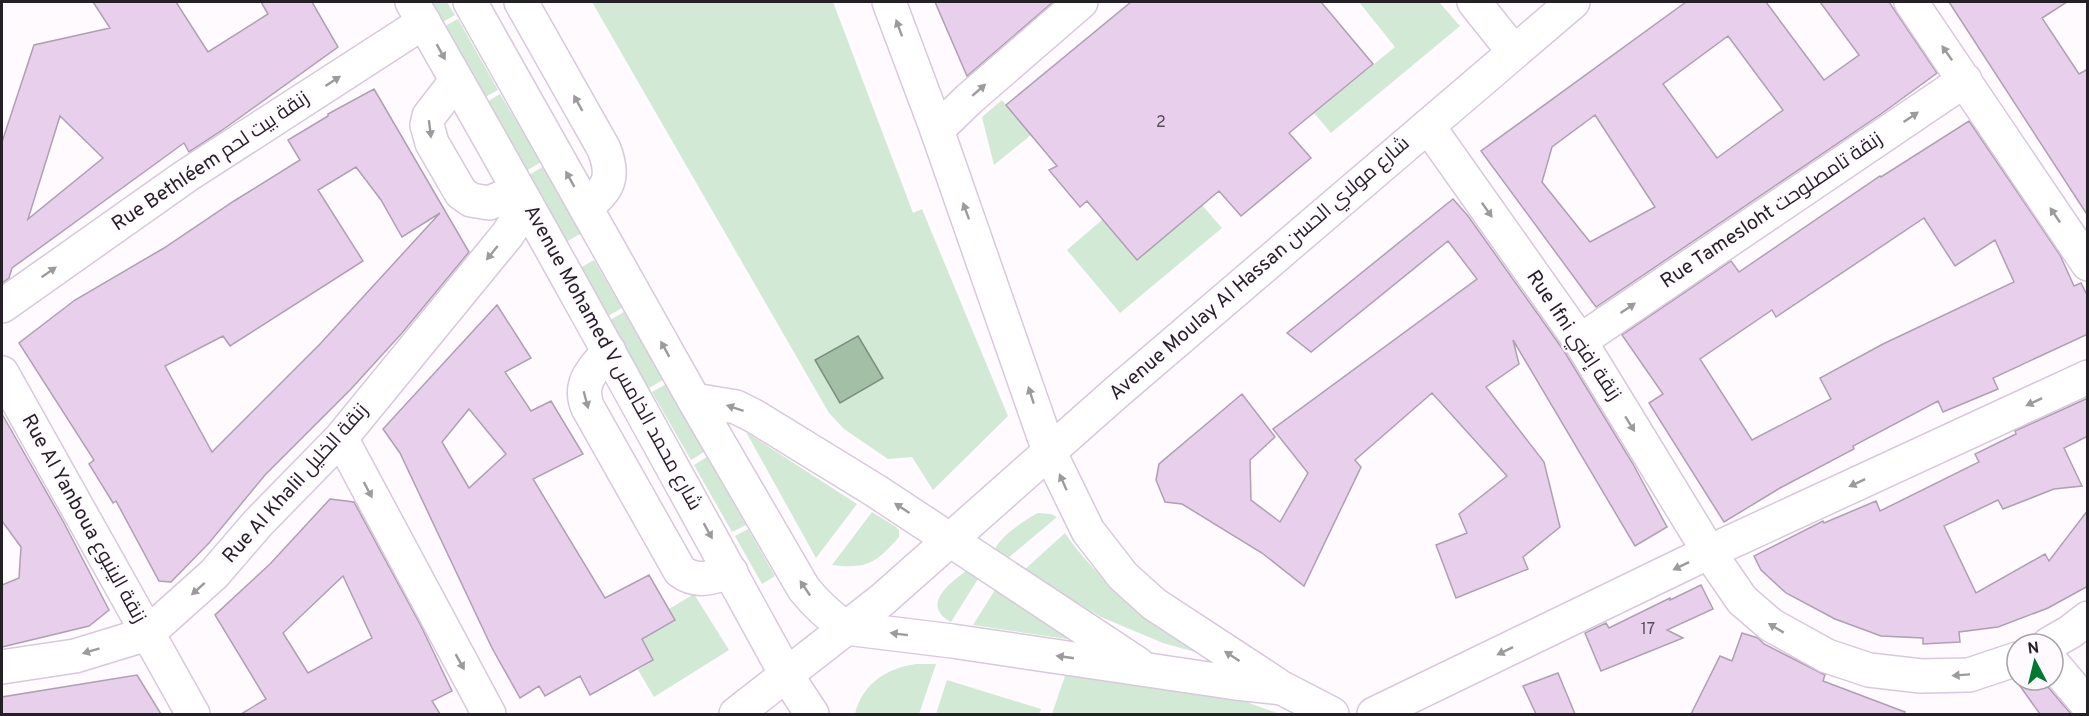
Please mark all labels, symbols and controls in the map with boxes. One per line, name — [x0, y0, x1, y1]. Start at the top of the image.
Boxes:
one-way arrow — [894, 19, 903, 37]
one-way arrow — [435, 44, 445, 61]
one-way arrow — [1941, 46, 1953, 62]
one-way arrow — [325, 76, 341, 87]
one-way arrow — [971, 84, 986, 97]
street label: Rue Bethléem زنقة بيت لحم — [107, 86, 315, 238]
one-way arrow — [572, 95, 583, 111]
one-way arrow — [1903, 111, 1919, 123]
house number: 2 — [1156, 113, 1166, 133]
one-way arrow — [425, 120, 434, 139]
street label: Rue Tamesloht زنقة تامصلوحت — [1656, 127, 1888, 295]
street label: Avenue Moulay Al Hassan شارع مولاي الحسن — [1104, 131, 1416, 408]
one-way arrow — [565, 171, 576, 187]
street label: Avenue Mohamed V شارع محمد الخامس — [517, 201, 707, 515]
one-way arrow — [960, 202, 970, 220]
one-way arrow — [1480, 202, 1492, 217]
one-way arrow — [2050, 207, 2061, 223]
one-way arrow — [486, 245, 499, 260]
one-way arrow — [41, 266, 57, 278]
street label: Rue Ifni زنقة إفني — [1519, 266, 1626, 407]
one-way arrow — [1620, 303, 1636, 314]
one-way arrow — [660, 341, 671, 357]
one-way arrow — [1025, 386, 1035, 404]
one-way arrow — [582, 391, 592, 409]
one-way arrow — [2026, 397, 2043, 406]
street label: Rue Al Khalil زنقة الخليل — [217, 399, 375, 569]
one-way arrow — [726, 403, 744, 412]
street label: Rue Al Yanboua زنقة الينبوع — [15, 410, 151, 628]
one-way arrow — [1625, 416, 1636, 432]
one-way arrow — [1059, 473, 1068, 490]
one-way arrow — [1849, 479, 1866, 488]
one-way arrow — [363, 481, 373, 498]
one-way arrow — [893, 503, 910, 514]
one-way arrow — [703, 523, 713, 540]
one-way arrow — [1672, 561, 1689, 570]
one-way arrow — [799, 580, 810, 596]
one-way arrow — [191, 582, 206, 595]
house number: 17 — [1641, 620, 1655, 640]
one-way arrow — [1768, 622, 1784, 633]
one-way arrow — [889, 630, 908, 639]
north arrow — [2005, 632, 2065, 692]
text: N — [2026, 638, 2040, 660]
one-way arrow — [1497, 646, 1514, 655]
one-way arrow — [82, 647, 100, 656]
one-way arrow — [1224, 651, 1240, 662]
one-way arrow — [455, 653, 465, 670]
one-way arrow — [1056, 653, 1075, 662]
one-way arrow — [1952, 670, 1971, 680]

